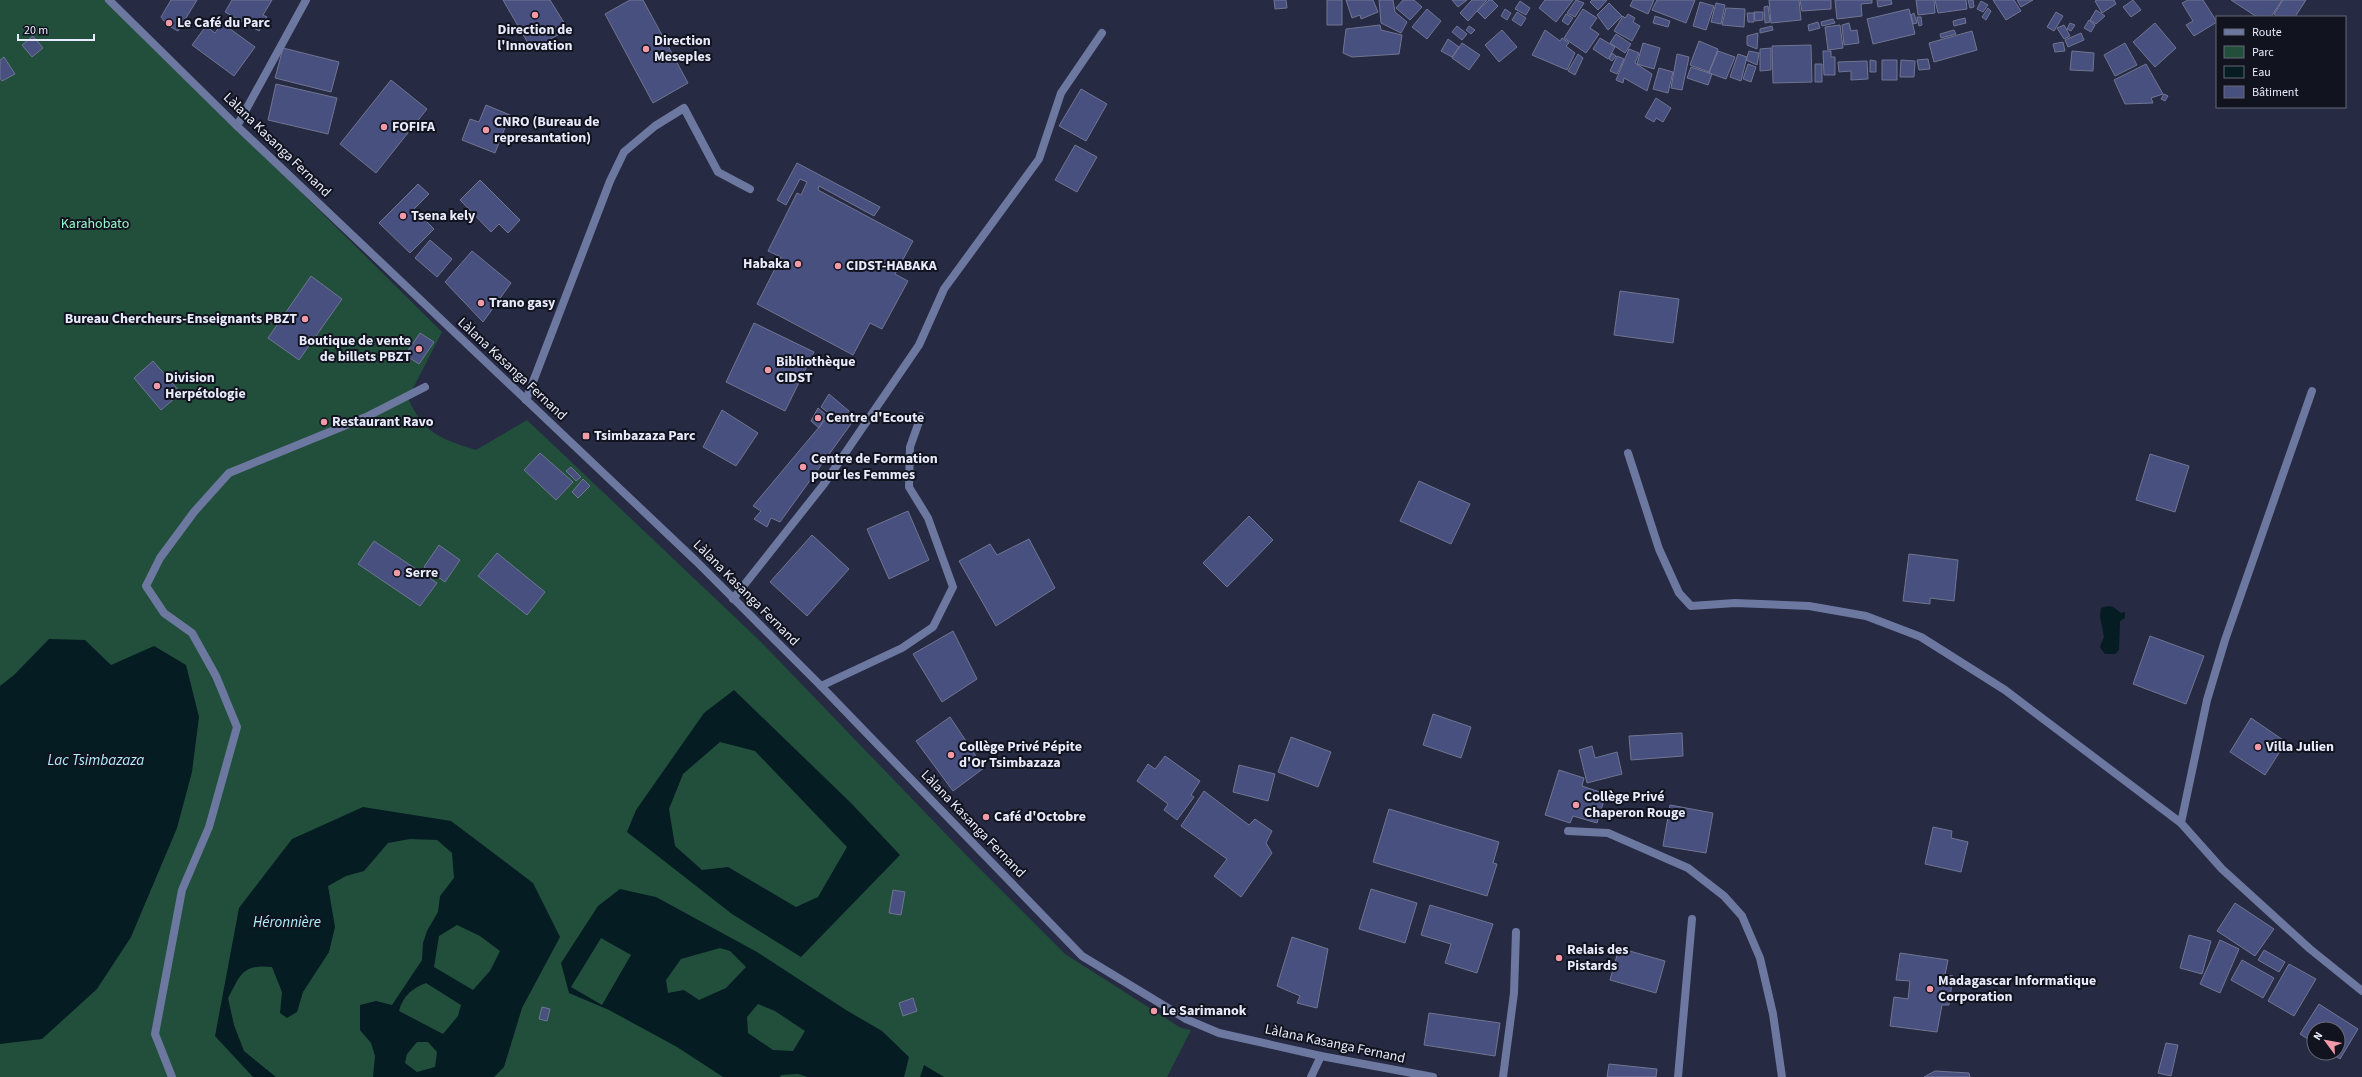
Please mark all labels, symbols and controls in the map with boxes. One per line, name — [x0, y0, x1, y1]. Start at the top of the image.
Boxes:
marker: Direction de l'Innovation — [530, 10, 540, 20]
place label: Le Café du Parc — [177, 13, 271, 33]
scale bar — [18, 16, 94, 42]
legend — [2216, 16, 2346, 108]
marker: Le Café du Parc — [164, 18, 174, 28]
place label: Direction de l'Innovation — [497, 20, 573, 56]
text: 20 m — [24, 22, 48, 39]
text: Route — [2252, 24, 2282, 41]
place label: Direction Meseples — [654, 31, 711, 67]
marker: Direction Meseples — [641, 44, 651, 54]
text: Parc — [2252, 44, 2274, 61]
text: Eau — [2252, 64, 2271, 81]
text: Bâtiment — [2252, 84, 2298, 101]
street label: Làlana Kasanga Fernand — [219, 88, 335, 202]
place label: CNRO (Bureau de represantation) — [494, 112, 600, 148]
place label: FOFIFA — [392, 117, 436, 137]
marker: FOFIFA — [379, 122, 389, 132]
marker: CNRO (Bureau de represantation) — [481, 125, 491, 135]
place label: Tsena kely — [411, 206, 476, 226]
marker: Tsena kely — [398, 211, 408, 221]
park label: Karahobato — [61, 214, 129, 234]
place label: Habaka — [743, 254, 790, 274]
place label: CIDST-HABAKA — [846, 256, 938, 276]
marker: Habaka — [793, 259, 803, 269]
marker: CIDST-HABAKA — [833, 261, 843, 271]
place label: Trano gasy — [489, 293, 556, 313]
marker: Trano gasy — [476, 298, 486, 308]
place label: Bureau Chercheurs-Enseignants PBZT — [65, 309, 297, 329]
street label: Làlana Kasanga Fernand — [453, 313, 571, 425]
marker: Bureau Chercheurs-Enseignants PBZT — [300, 314, 310, 324]
place label: Boutique de vente de billets PBZT — [299, 331, 411, 367]
marker: Boutique de vente de billets PBZT — [414, 344, 424, 354]
place label: Bibliothèque CIDST — [776, 352, 855, 388]
marker: Bibliothèque CIDST — [763, 365, 773, 375]
place label: Division Herpétologie — [165, 368, 246, 404]
marker: Division Herpétologie — [152, 381, 162, 391]
place label: Centre d'Ecoute — [826, 408, 924, 428]
place label: Restaurant Ravo — [332, 412, 434, 432]
marker: Centre d'Ecoute — [813, 413, 823, 423]
marker: Restaurant Ravo — [319, 417, 329, 427]
place label: Tsimbazaza Parc — [594, 426, 696, 446]
marker: Tsimbazaza Parc — [581, 431, 591, 441]
place label: Centre de Formation pour les Femmes — [811, 449, 938, 485]
marker: Centre de Formation pour les Femmes — [798, 462, 808, 472]
street label: Làlana Kasanga Fernand — [688, 535, 804, 651]
place label: Serre — [405, 563, 438, 583]
marker: Serre — [392, 568, 402, 578]
place label: Collège Privé Pépite d'Or Tsimbazaza — [959, 737, 1082, 773]
place label: Villa Julien — [2265, 737, 2334, 757]
marker: Villa Julien — [2253, 742, 2263, 752]
water label: Lac Tsimbazaza — [48, 750, 144, 771]
marker: Collège Privé Pépite d'Or Tsimbazaza — [946, 750, 956, 760]
street label: Làlana Kasanga Fernand — [916, 766, 1030, 882]
place label: Collège Privé Chaperon Rouge — [1584, 787, 1685, 823]
marker: Collège Privé Chaperon Rouge — [1571, 800, 1581, 810]
place label: Café d'Octobre — [994, 807, 1086, 827]
marker: Café d'Octobre — [981, 812, 991, 822]
water label: Héronnière — [253, 912, 321, 933]
place label: Relais des Pistards — [1567, 940, 1628, 976]
marker: Relais des Pistards — [1554, 953, 1564, 963]
place label: Madagascar Informatique Corporation — [1938, 971, 2096, 1007]
marker: Madagascar Informatique Corporation — [1925, 984, 1935, 994]
place label: Le Sarimanok — [1162, 1001, 1247, 1021]
marker: Le Sarimanok — [1149, 1006, 1159, 1016]
street label: Làlana Kasanga Fernand — [1263, 1019, 1407, 1069]
north arrow — [2306, 1021, 2346, 1061]
text: N — [2310, 1029, 2326, 1043]

